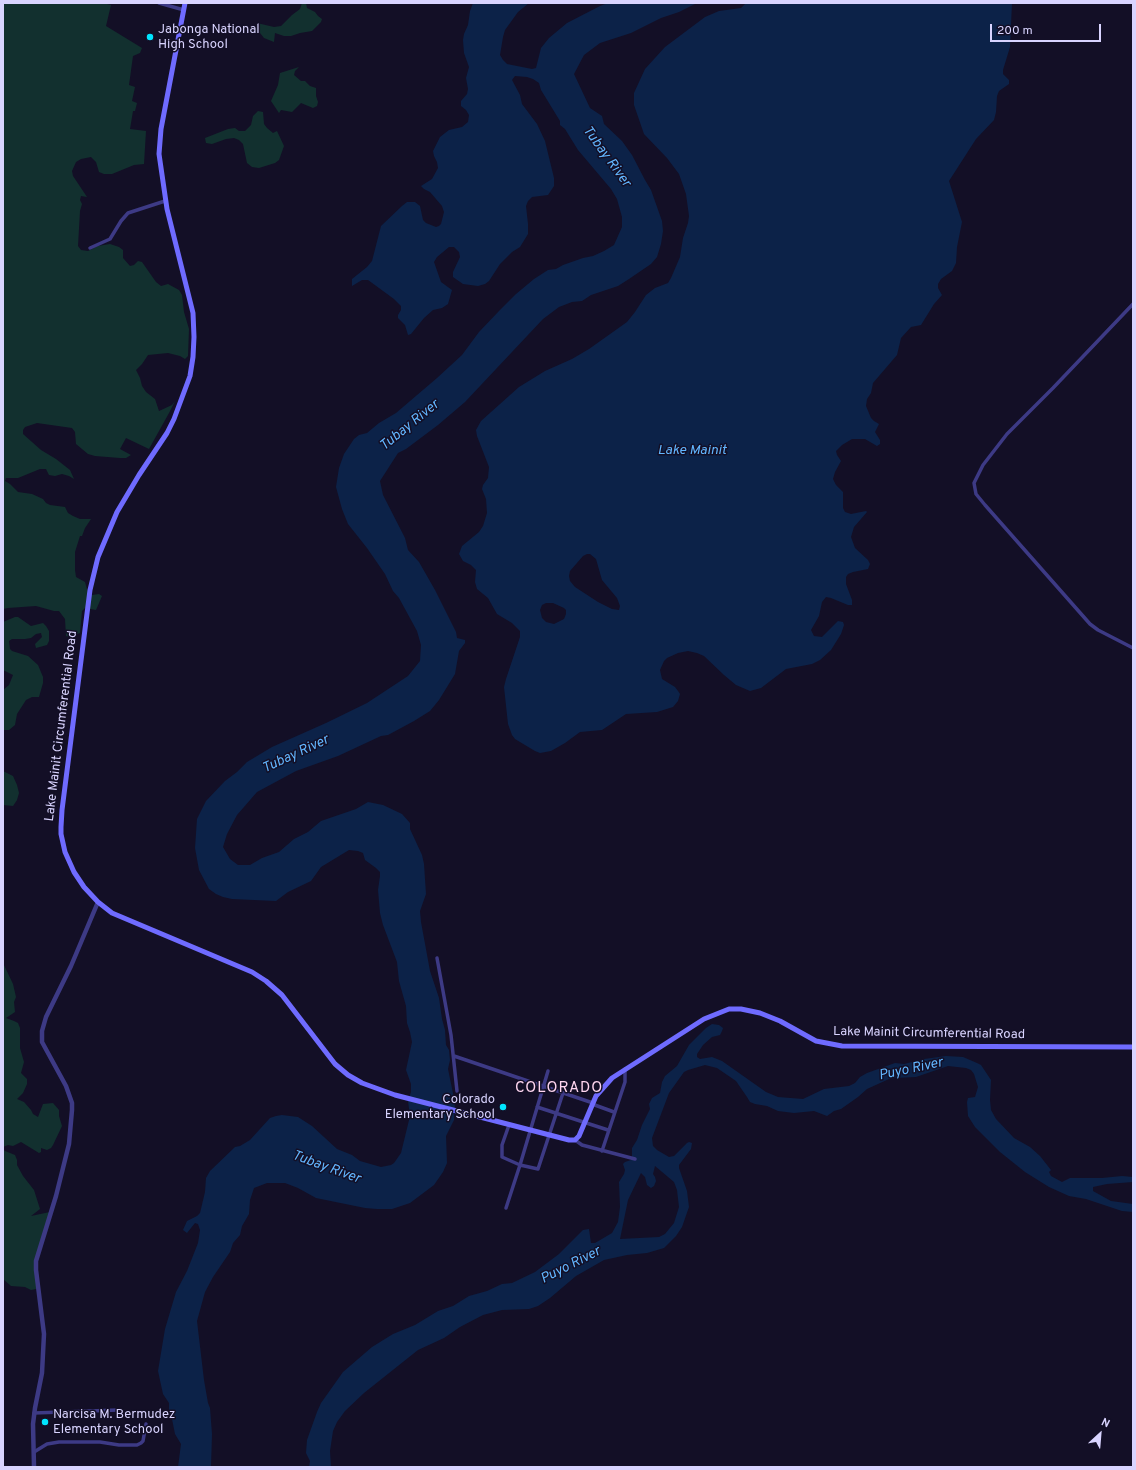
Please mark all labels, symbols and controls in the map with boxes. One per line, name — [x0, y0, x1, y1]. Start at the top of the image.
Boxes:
scale bar — [992, 16, 1103, 42]
place label: Jabonga National High School — [158, 22, 260, 53]
text: 200 m — [997, 23, 1033, 39]
marker: Jabonga National High School — [145, 32, 155, 42]
water label: Tubay River — [578, 123, 634, 191]
water label: Tubay River — [377, 397, 443, 455]
water label: Lake Mainit — [658, 443, 726, 459]
street label: Lake Mainit Circumferential Road — [43, 630, 81, 822]
water label: Tubay River — [260, 732, 332, 778]
street label: Lake Mainit Circumferential Road — [833, 1025, 1025, 1043]
water label: Puyo River — [877, 1055, 945, 1085]
district label: COLORADO — [515, 1080, 603, 1098]
place label: Colorado Elementary School — [385, 1092, 495, 1123]
marker: Colorado Elementary School — [498, 1102, 508, 1112]
water label: Tubay River — [289, 1148, 363, 1188]
water label: Puyo River — [538, 1244, 604, 1288]
place label: Narcisa M. Bermudez Elementary School — [53, 1407, 175, 1438]
north arrow — [1080, 1414, 1120, 1454]
text: N — [1099, 1415, 1112, 1431]
marker: Narcisa M. Bermudez Elementary School — [40, 1417, 50, 1427]

